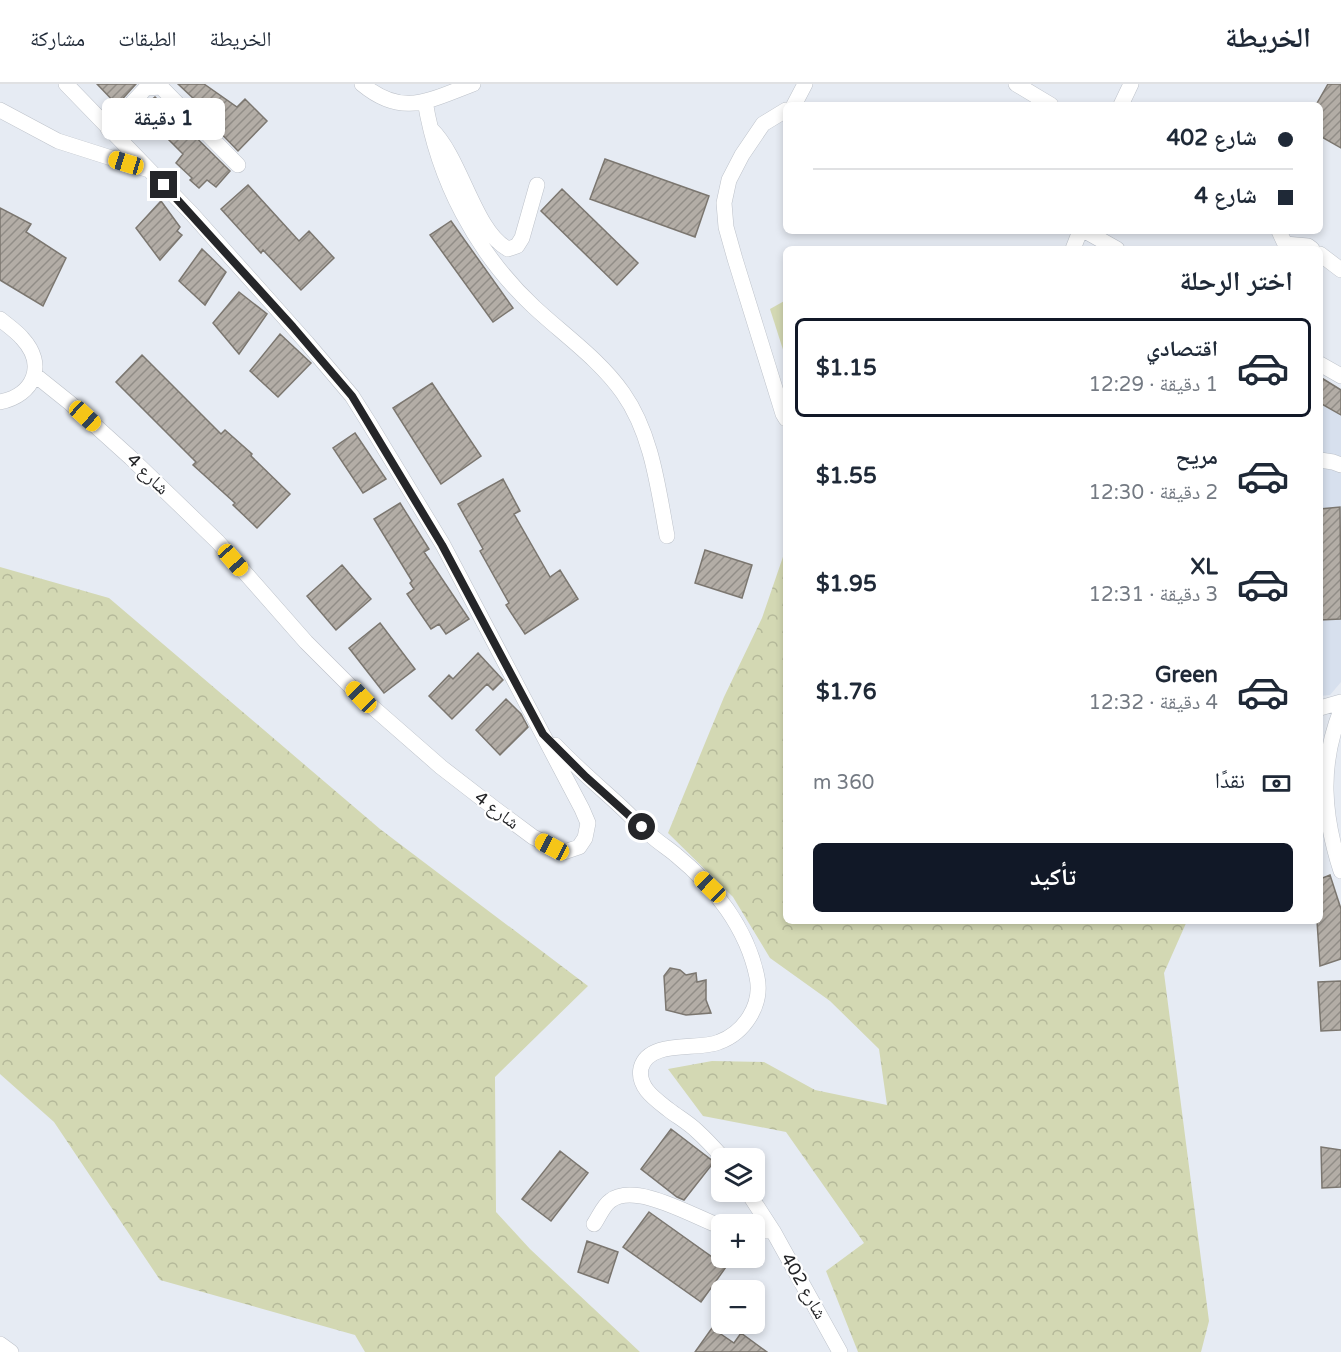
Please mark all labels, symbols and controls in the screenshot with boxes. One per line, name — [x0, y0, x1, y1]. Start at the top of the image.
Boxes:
text: الخريطة — [1225, 21, 1311, 55]
text: مشاركة — [30, 27, 85, 52]
text: الطبقات — [118, 27, 177, 52]
text: الخريطة — [210, 27, 271, 52]
callout: 1 دقيقة — [102, 98, 225, 140]
text: 1 دقيقة — [134, 107, 193, 131]
text: شارع 402 — [1167, 125, 1257, 151]
car — [106, 149, 146, 177]
route end — [150, 171, 177, 198]
text: شارع 4 — [1194, 183, 1257, 209]
text: اختر الرحلة — [1179, 265, 1293, 298]
text: اقتصادي — [1146, 336, 1218, 362]
icon: car — [1236, 341, 1290, 395]
text: $1.15 — [816, 355, 877, 381]
text: 1 دقيقة · 12:29 — [1089, 373, 1218, 397]
car — [66, 397, 104, 435]
text: مريح — [1175, 444, 1218, 470]
street label: شارع 4 — [122, 449, 174, 499]
icon: car — [1236, 449, 1290, 503]
text: $1.55 — [816, 463, 877, 489]
text: 2 دقيقة · 12:30 — [1089, 481, 1218, 505]
car — [214, 541, 252, 579]
text: XL — [1191, 554, 1218, 580]
icon: car — [1236, 557, 1290, 611]
text: $1.95 — [816, 571, 877, 597]
text: 3 دقيقة · 12:31 — [1089, 583, 1218, 607]
text: Green — [1155, 662, 1218, 688]
icon: car — [1236, 665, 1290, 719]
car — [342, 678, 380, 716]
text: $1.76 — [816, 679, 877, 705]
text: 4 دقيقة · 12:32 — [1089, 691, 1218, 715]
icon: cash — [1260, 767, 1293, 800]
text: نقدًا — [1215, 768, 1245, 794]
text: 360 m — [813, 771, 874, 795]
street label: شارع 4 — [470, 786, 524, 834]
route start — [628, 813, 655, 840]
car — [532, 831, 572, 863]
button: تأكيد — [813, 843, 1293, 912]
car — [691, 868, 729, 906]
map controls — [711, 1148, 765, 1334]
button: layers — [711, 1148, 765, 1202]
button: + — [711, 1214, 765, 1268]
street label: شارع 402 — [776, 1249, 832, 1323]
button: − — [711, 1280, 765, 1334]

